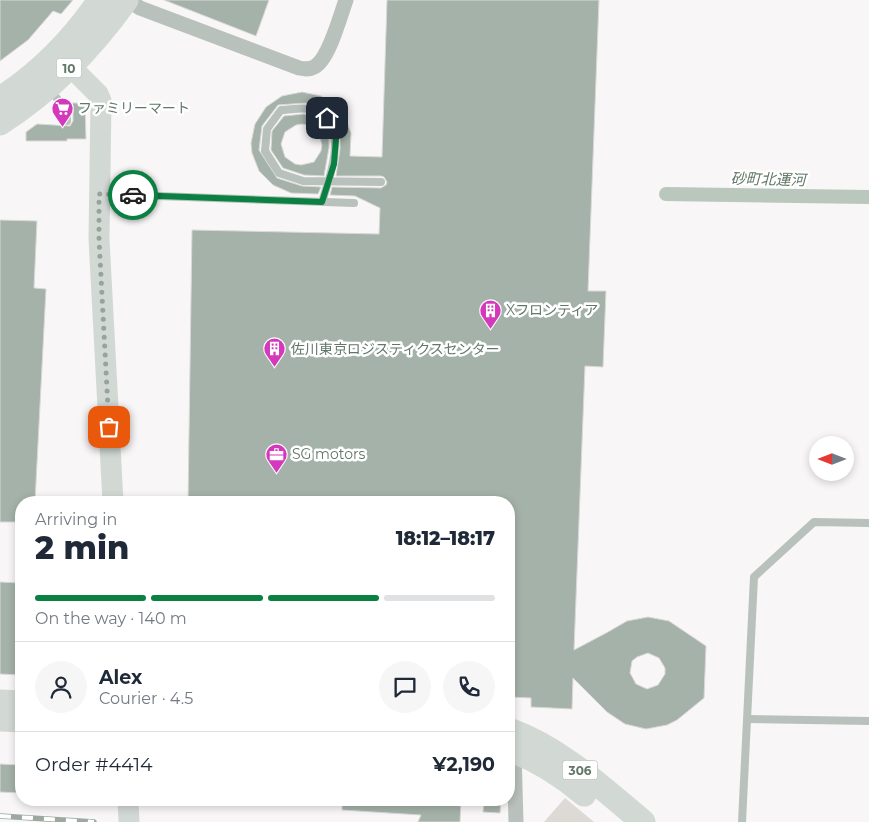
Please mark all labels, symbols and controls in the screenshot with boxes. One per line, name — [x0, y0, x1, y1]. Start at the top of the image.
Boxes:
road number: 10 — [56, 58, 82, 78]
supermarket icon: ファミリーマート — [50, 96, 74, 127]
pin — [306, 97, 348, 139]
place label: ファミリーマート — [78, 99, 190, 117]
icon: home — [313, 104, 341, 132]
water label: 砂町北運河 — [730, 169, 809, 189]
courier — [108, 170, 158, 220]
icon: car — [119, 181, 147, 209]
building icon: Xフロンティア — [478, 298, 502, 329]
place label: Xフロンティア — [506, 301, 598, 319]
building icon: 佐川東京ロジスティクスセンター — [263, 337, 287, 368]
place label: 佐川東京ロジスティクスセンター — [291, 340, 500, 358]
pin — [88, 406, 130, 448]
icon: bag — [95, 413, 123, 441]
north arrow — [809, 436, 854, 481]
map controls — [809, 436, 854, 481]
office icon: SG motors — [264, 442, 288, 473]
place label: SG motors — [292, 445, 366, 463]
text: Arriving in — [35, 510, 117, 529]
text: 18:12–18:17 — [396, 527, 495, 550]
text: 2 min — [35, 528, 129, 567]
text: On the way · 140 m — [35, 609, 187, 628]
button: person — [35, 661, 87, 713]
button: chat — [379, 661, 431, 713]
button: phone — [443, 661, 495, 713]
text: Alex — [99, 666, 142, 689]
text: Courier · 4.5 — [99, 689, 193, 708]
text: Order #4414 — [35, 753, 153, 776]
text: ¥2,190 — [432, 753, 495, 776]
road number: 306 — [562, 760, 598, 780]

